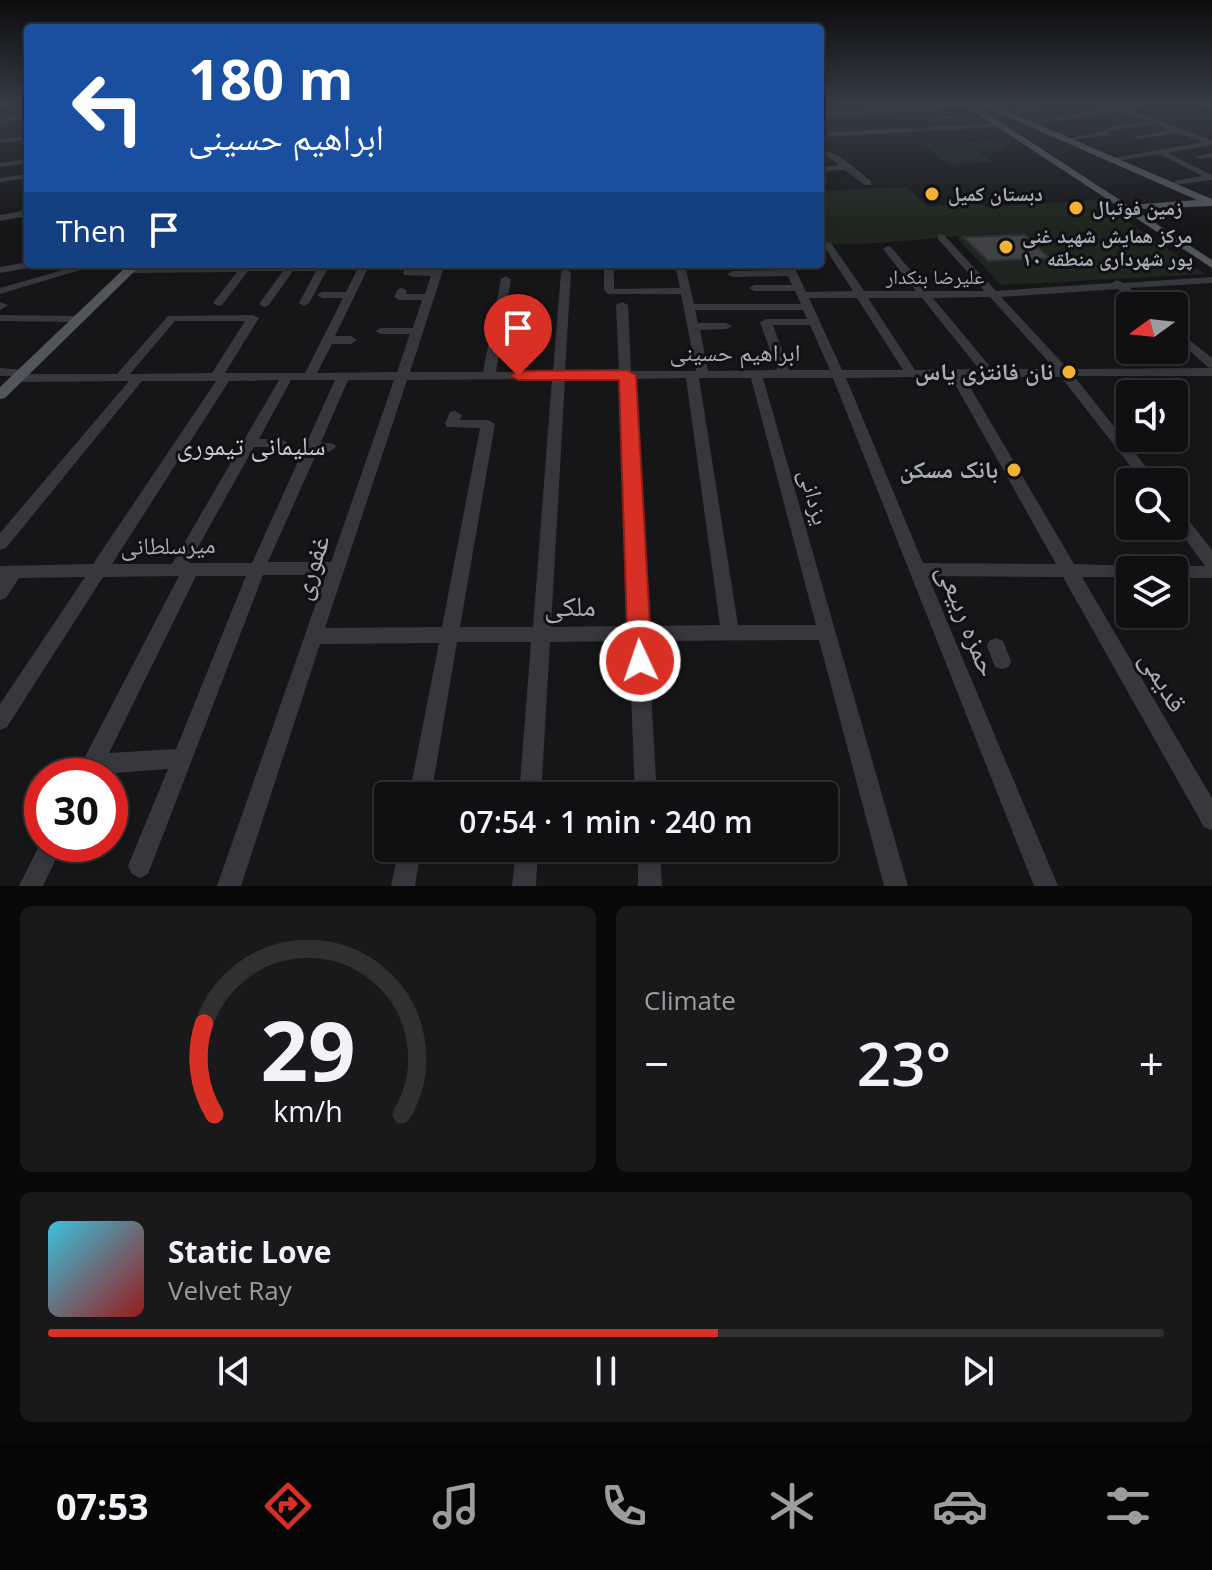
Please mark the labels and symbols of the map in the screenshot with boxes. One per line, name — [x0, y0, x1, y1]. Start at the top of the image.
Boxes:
place label: دبستان کمیل — [948, 180, 1043, 207]
marker: دبستان کمیل — [923, 185, 941, 203]
place label: زمین فوتبال — [1092, 194, 1182, 221]
marker: زمین فوتبال — [1067, 199, 1085, 217]
place label: مرکز همایش شهید غنی پور شهرداری منطقه ۱۰ — [1022, 222, 1193, 272]
marker: مرکز همایش شهید غنی پور شهرداری منطقه ۱۰ — [997, 238, 1015, 256]
street label: علیرضا بنکدار — [885, 263, 984, 290]
north arrow — [1116, 292, 1188, 364]
pin — [484, 294, 552, 376]
street label: ابراهیم حسینی — [670, 335, 800, 369]
place label: نان فانتزی یاس — [915, 354, 1053, 387]
marker: نان فانتزی یاس — [1060, 363, 1078, 381]
district label: سلیمانی تیموری — [176, 427, 326, 463]
place label: بانک مسکن — [900, 452, 998, 485]
marker: بانک مسکن — [1005, 461, 1023, 479]
street label: یزدانی — [792, 465, 839, 528]
street label: میرسلطانی — [120, 527, 216, 562]
street label: غفوری — [280, 529, 338, 604]
street label: حمزه ربیعی — [929, 557, 1009, 682]
street label: ملکی — [544, 586, 596, 624]
position arrow — [598, 619, 682, 703]
street label: قدیمی — [1132, 643, 1198, 718]
speed limit sign: 30 — [24, 758, 128, 862]

